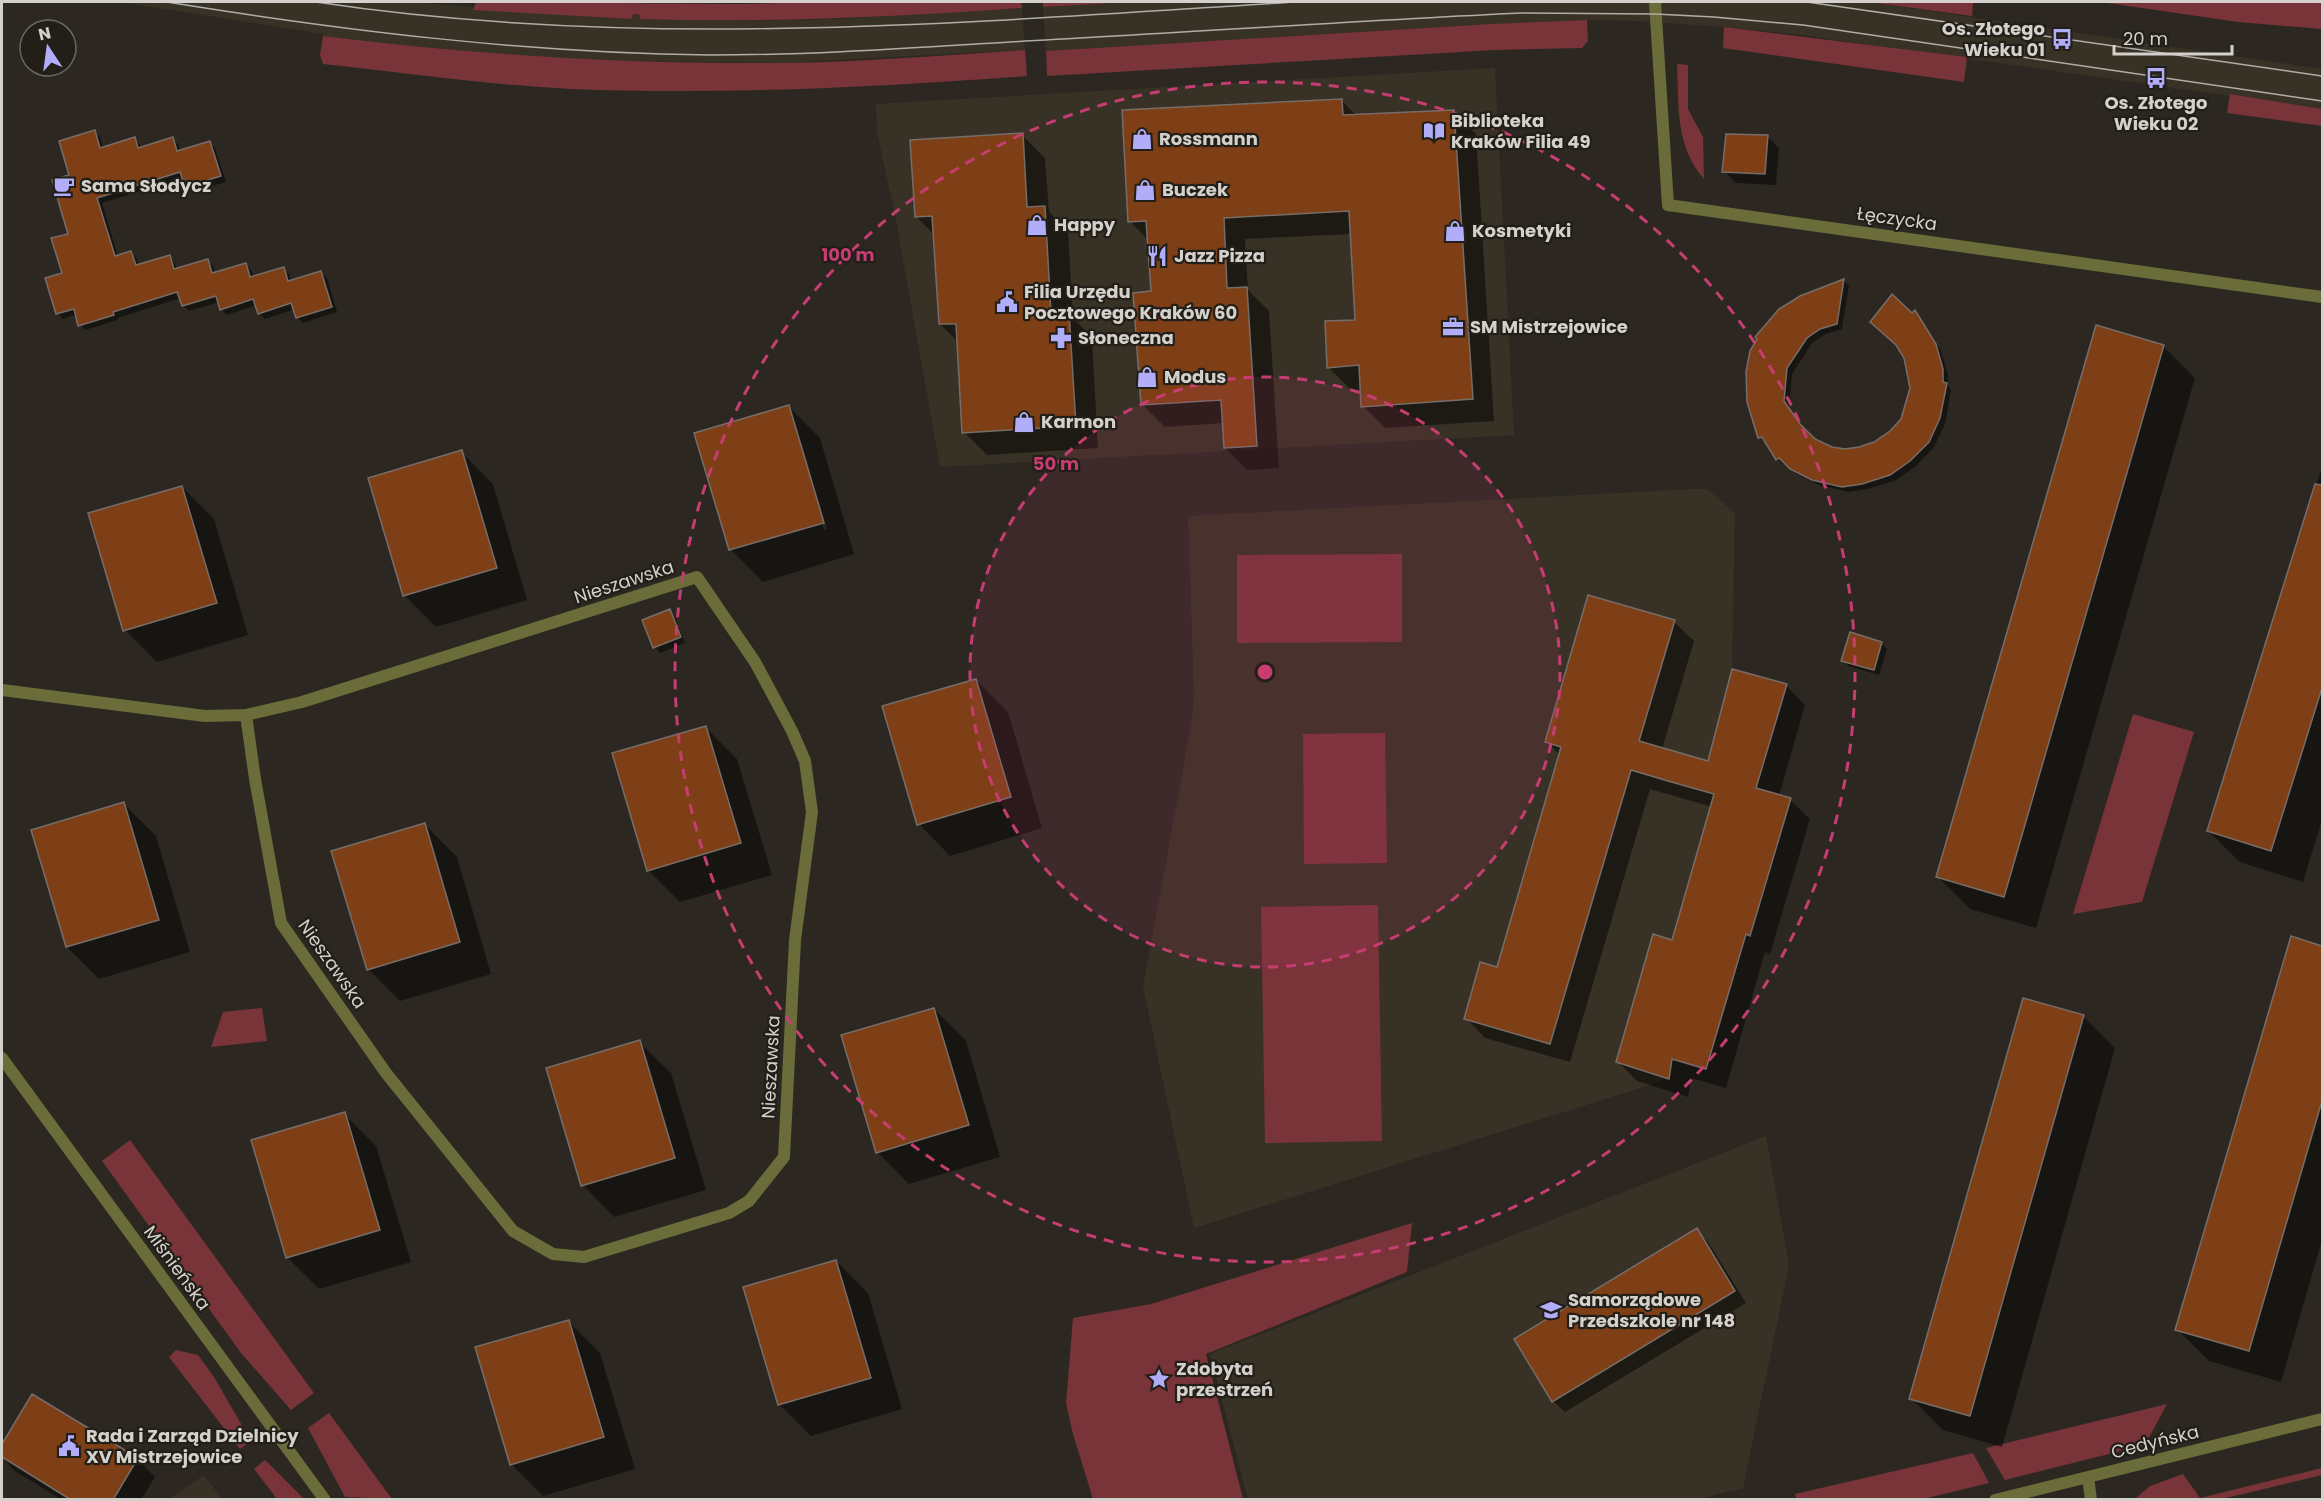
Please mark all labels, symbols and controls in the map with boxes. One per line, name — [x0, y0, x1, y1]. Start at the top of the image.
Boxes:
place label: Os. Złotego Wieku 01 — [1942, 16, 2045, 62]
north arrow — [18, 18, 78, 78]
scale bar — [2114, 18, 2232, 56]
text: N — [36, 21, 53, 46]
text: 20 m — [2123, 26, 2168, 51]
bus stop icon: Os. Złotego Wieku 01 — [2050, 27, 2074, 51]
bus stop icon: Os. Złotego Wieku 02 — [2144, 66, 2168, 90]
place label: Os. Złotego Wieku 02 — [2104, 90, 2208, 136]
place label: Biblioteka Kraków Filia 49 — [1451, 108, 1591, 154]
library icon: Biblioteka Kraków Filia 49 — [1422, 119, 1446, 143]
place label: Rossmann — [1159, 126, 1258, 151]
shop icon: Rossmann — [1130, 127, 1154, 151]
place label: Sama Słodycz — [81, 173, 211, 198]
cafe icon: Sama Słodycz — [52, 174, 76, 198]
place label: Buczek — [1162, 177, 1229, 202]
shop icon: Buczek — [1133, 178, 1157, 202]
street label: Łęczycka — [1855, 201, 1939, 236]
place label: Happy — [1054, 212, 1116, 237]
shop icon: Happy — [1025, 213, 1049, 237]
place label: Kosmetyki — [1472, 218, 1571, 243]
shop icon: Kosmetyki — [1443, 219, 1467, 243]
text: 100 m — [821, 242, 875, 267]
place label: Jazz Pizza — [1174, 243, 1265, 268]
restaurant icon: Jazz Pizza — [1145, 244, 1169, 268]
place label: Filia Urzędu Pocztowego Kraków 60 — [1024, 279, 1237, 325]
public building icon: Filia Urzędu Pocztowego Kraków 60 — [995, 290, 1019, 314]
place label: SM Mistrzejowice — [1470, 314, 1628, 339]
office icon: SM Mistrzejowice — [1441, 315, 1465, 339]
place label: Słoneczna — [1078, 325, 1174, 350]
pharmacy icon: Słoneczna — [1049, 326, 1073, 350]
place label: Modus — [1164, 364, 1226, 389]
shop icon: Modus — [1135, 365, 1159, 389]
place label: Karmon — [1041, 409, 1116, 434]
shop icon: Karmon — [1012, 410, 1036, 434]
text: 50 m — [1033, 451, 1079, 476]
street label: Nieszawska — [571, 554, 677, 609]
centre of rings — [1255, 662, 1275, 682]
street label: Nieszawska — [292, 914, 372, 1013]
street label: Nieszawska — [755, 1015, 786, 1119]
street label: Miśnieńska — [138, 1220, 217, 1315]
place label: Samorządowe Przedszkole nr 148 — [1568, 1287, 1735, 1333]
school or university icon: Samorządowe Przedszkole nr 148 — [1539, 1298, 1563, 1322]
place label: Zdobyta przestrzeń — [1176, 1356, 1273, 1402]
place icon: Zdobyta przestrzeń — [1147, 1367, 1171, 1391]
street label: Cedyńska — [2108, 1419, 2201, 1464]
place label: Rada i Zarząd Dzielnicy XV Mistrzejowice — [86, 1423, 299, 1469]
public building icon: Rada i Zarząd Dzielnicy XV Mistrzejowice — [57, 1434, 81, 1458]

